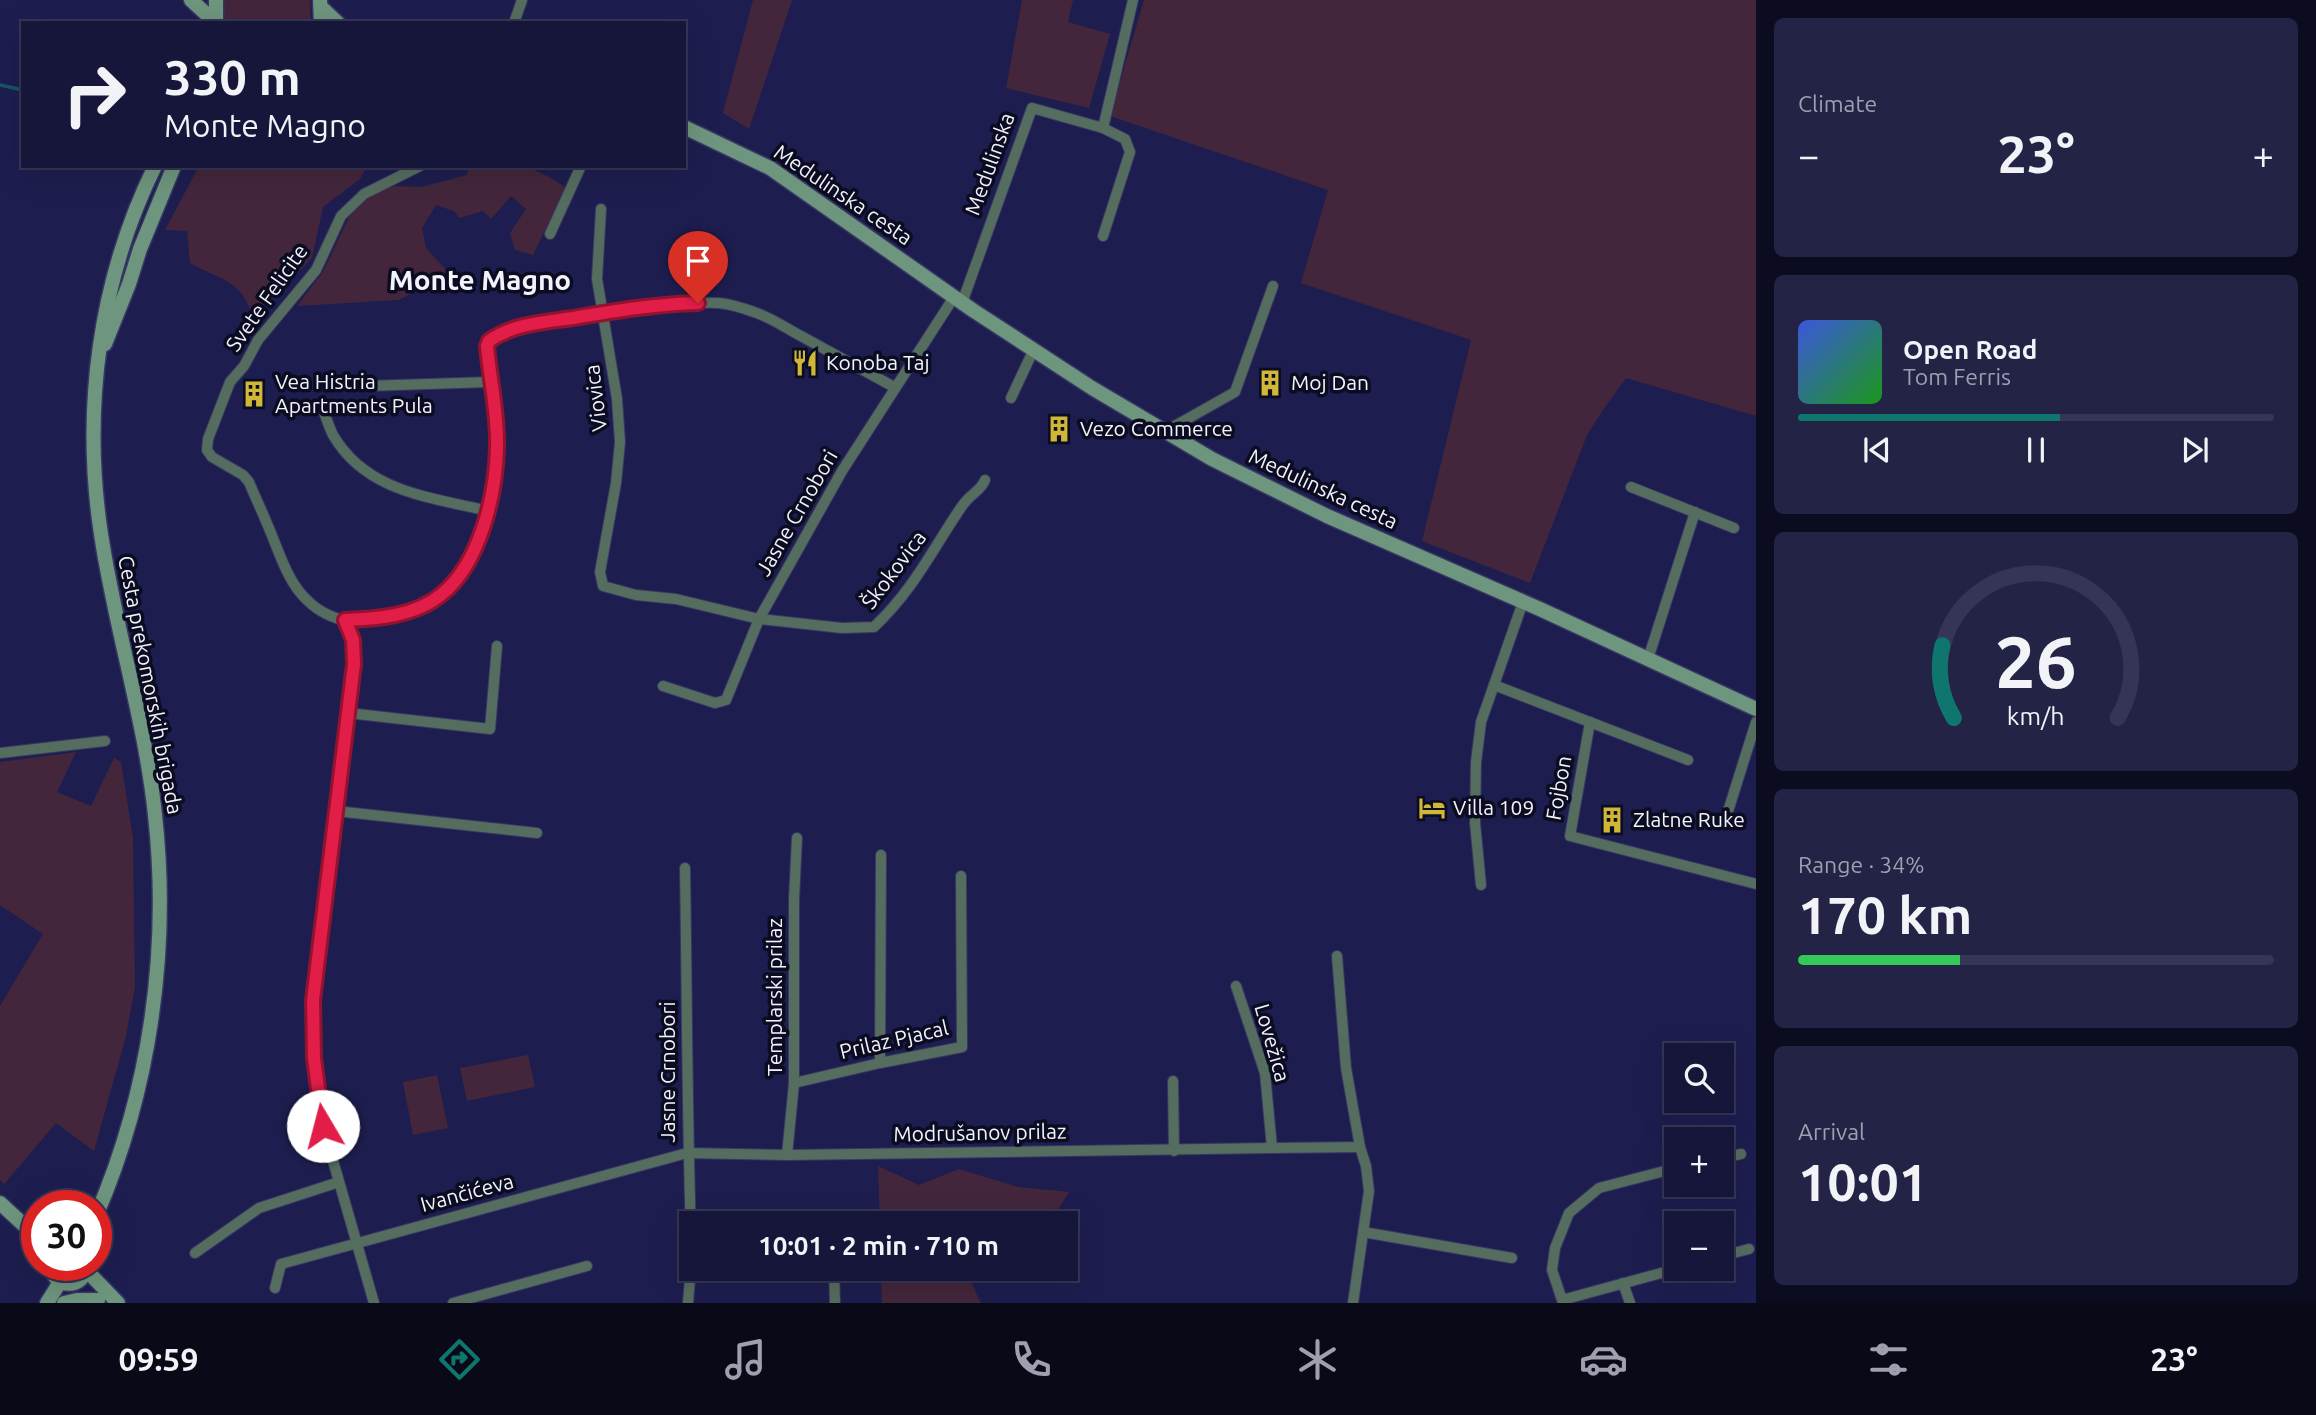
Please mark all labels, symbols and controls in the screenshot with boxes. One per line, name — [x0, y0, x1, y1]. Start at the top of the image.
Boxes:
icon: right — [49, 49, 140, 140]
text: 330 m — [164, 49, 301, 104]
text: Climate — [1798, 91, 1877, 116]
text: Monte Magno — [164, 107, 366, 143]
street label: Medulinska — [959, 109, 1019, 218]
text: 23° — [1997, 125, 2075, 183]
text: − — [1798, 134, 1819, 176]
text: + — [2253, 134, 2274, 176]
street label: Medulinska cesta — [770, 139, 917, 249]
pin — [668, 231, 728, 303]
street label: Svete Felicite — [220, 239, 312, 356]
icon: arrive — [679, 242, 717, 280]
district label: Monte Magno — [389, 264, 571, 295]
text: Open Road — [1903, 335, 2037, 364]
restaurant icon: Konoba Taj — [790, 348, 820, 378]
place label: Konoba Taj — [826, 350, 930, 374]
street label: Viovica — [579, 363, 611, 433]
text: Tom Ferris — [1903, 364, 2011, 389]
building icon: Moj Dan — [1255, 368, 1285, 398]
place label: Vea Histria Apartments Pula — [275, 369, 433, 417]
place label: Moj Dan — [1291, 370, 1369, 394]
building icon: Vea Histria Apartments Pula — [239, 379, 269, 409]
building icon: Vezo Commerce — [1044, 414, 1074, 444]
place label: Vezo Commerce — [1080, 416, 1233, 440]
icon: previous — [1858, 431, 1896, 469]
icon: pause — [2017, 431, 2055, 469]
icon: next — [2176, 431, 2214, 469]
street label: Medulinska cesta — [1245, 443, 1402, 533]
street label: Jasne Crnobori — [750, 445, 842, 580]
street label: Škokovica — [856, 526, 930, 613]
street label: Cesta prekomorskih brigada — [114, 553, 188, 816]
text: 26 — [1995, 620, 2077, 702]
text: km/h — [2007, 701, 2065, 729]
street label: Fojbon — [1541, 754, 1575, 822]
hotel icon: Villa 109 — [1417, 793, 1447, 823]
place label: Villa 109 — [1453, 795, 1534, 819]
building icon: Zlatne Ruke — [1597, 805, 1627, 835]
place label: Zlatne Ruke — [1633, 807, 1745, 831]
text: Range · 34% — [1798, 852, 1925, 877]
text: 170 km — [1798, 886, 1972, 944]
street label: Templarski prilaz — [762, 918, 786, 1076]
street label: Jasne Crnobori — [655, 1001, 679, 1143]
street label: Lovežica — [1250, 1001, 1296, 1084]
street label: Prilaz Pjacal — [837, 1015, 950, 1063]
map controls — [1664, 1043, 1734, 1281]
button: search — [1664, 1043, 1734, 1113]
position arrow — [286, 1089, 360, 1163]
street label: Modrušanov prilaz — [893, 1118, 1067, 1146]
text: Arrival — [1798, 1119, 1865, 1144]
button: + — [1664, 1127, 1734, 1197]
text: 10:01 — [1798, 1153, 1928, 1211]
street label: Ivančićeva — [417, 1168, 516, 1216]
speed limit sign: 30 — [21, 1190, 112, 1281]
button: − — [1664, 1211, 1734, 1281]
text: 10:01 · 2 min · 710 m — [758, 1231, 999, 1260]
icon: directions — [435, 1335, 484, 1384]
icon: music — [721, 1335, 770, 1384]
icon: phone — [1007, 1335, 1056, 1384]
icon: climate — [1293, 1335, 1342, 1384]
icon: car — [1579, 1335, 1628, 1384]
icon: filters — [1864, 1335, 1913, 1384]
text: 09:59 — [118, 1341, 198, 1377]
text: 23° — [2150, 1341, 2198, 1377]

